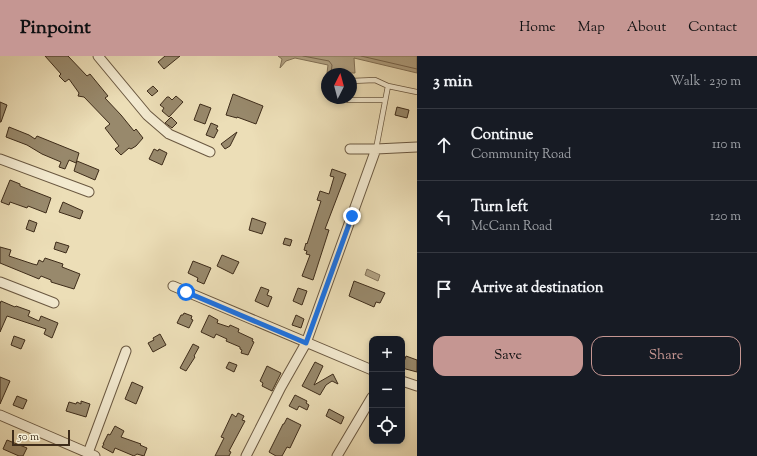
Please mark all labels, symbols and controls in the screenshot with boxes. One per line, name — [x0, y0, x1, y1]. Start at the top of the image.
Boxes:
text: Pinpoint — [20, 15, 91, 42]
text: Home — [519, 18, 556, 38]
text: Map — [578, 18, 605, 38]
text: About — [627, 18, 666, 38]
text: Contact — [688, 18, 737, 38]
north arrow — [321, 68, 357, 104]
text: 3 min — [433, 70, 472, 94]
text: Walk · 230 m — [670, 73, 741, 91]
text: Continue — [471, 125, 533, 146]
icon: ahead — [433, 134, 455, 156]
text: 110 m — [712, 136, 741, 154]
text: Community Road — [471, 146, 571, 164]
text: Turn left — [471, 197, 528, 218]
icon: left — [433, 206, 455, 228]
route end — [343, 207, 361, 225]
text: 120 m — [710, 208, 741, 226]
text: McCann Road — [471, 218, 552, 236]
icon: arrive — [433, 278, 455, 300]
text: Arrive at destination — [471, 278, 604, 299]
route start — [177, 283, 195, 301]
map controls — [369, 336, 405, 444]
button: + — [369, 336, 405, 372]
button: Save — [433, 336, 583, 376]
button: Share — [591, 336, 741, 376]
button: − — [369, 372, 405, 408]
button: locate — [369, 408, 405, 444]
scale bar — [12, 428, 70, 447]
text: 50 m — [18, 429, 39, 445]

